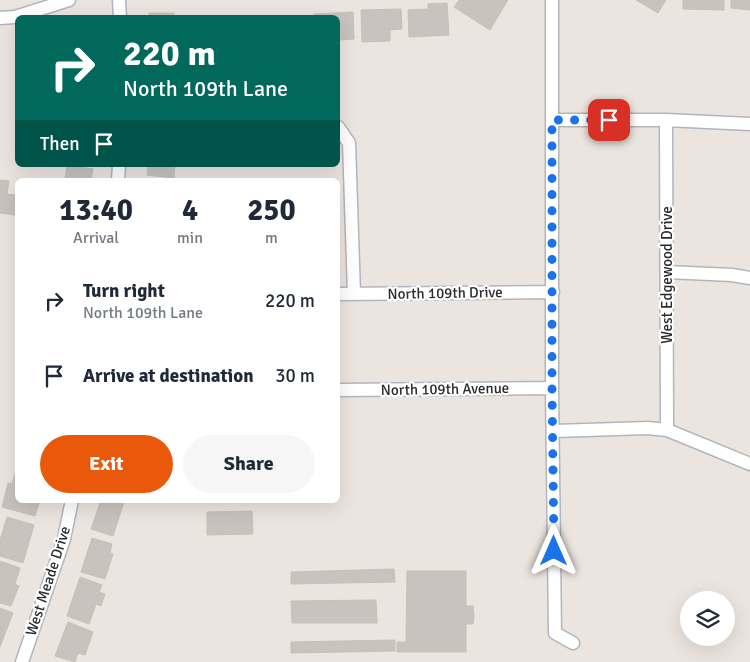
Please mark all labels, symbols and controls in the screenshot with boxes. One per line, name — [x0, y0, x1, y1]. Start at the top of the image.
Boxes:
text: 220 m — [123, 32, 216, 75]
icon: right — [40, 35, 105, 100]
text: North 109th Lane — [123, 75, 288, 102]
pin — [588, 99, 630, 141]
icon: arrive — [595, 106, 623, 134]
icon: arrive — [90, 130, 118, 158]
text: Then — [40, 132, 80, 156]
text: 13:40 — [59, 192, 133, 229]
text: 4 — [182, 192, 198, 229]
text: 250 — [247, 192, 296, 229]
street label: West Edgewood Drive — [658, 206, 676, 344]
text: Arrival — [73, 228, 119, 248]
text: min — [177, 228, 203, 248]
text: m — [265, 228, 278, 248]
text: Turn right — [83, 279, 165, 303]
street label: North 109th Drive — [387, 283, 503, 303]
icon: right — [40, 287, 68, 315]
text: 220 m — [265, 289, 315, 313]
text: North 109th Lane — [83, 303, 203, 323]
icon: arrive — [40, 362, 68, 390]
text: Arrive at destination — [83, 364, 254, 388]
text: 30 m — [275, 364, 315, 388]
street label: North 109th Avenue — [381, 379, 509, 399]
button: Exit — [40, 435, 173, 493]
button: Share — [183, 435, 315, 493]
street label: West Meade Drive — [22, 524, 74, 638]
position arrow — [527, 524, 579, 576]
map controls — [680, 591, 735, 646]
button: layers — [680, 591, 735, 646]

